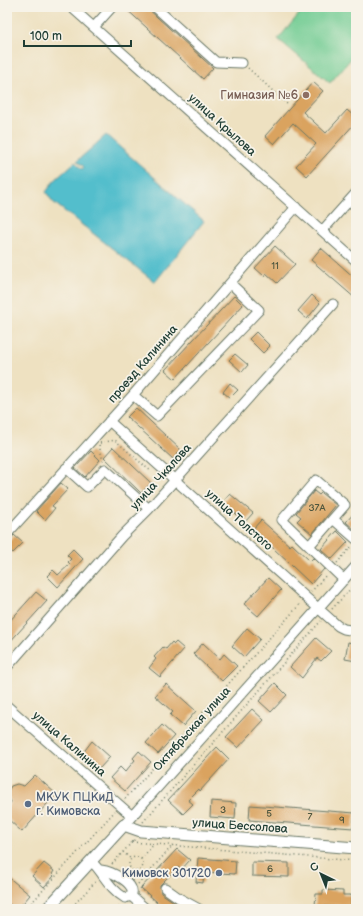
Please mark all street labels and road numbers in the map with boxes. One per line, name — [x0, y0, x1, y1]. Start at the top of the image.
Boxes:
street label: улица Крылова — [185, 91, 259, 159]
street label: проезд Калинина — [105, 322, 181, 406]
street label: улица Чкалова — [127, 441, 195, 513]
street label: улица Толстого — [203, 486, 275, 554]
street label: Октябрьская улица — [150, 684, 234, 774]
street label: улица Калинина — [29, 708, 109, 780]
street label: улица Бессолова — [192, 815, 288, 837]

